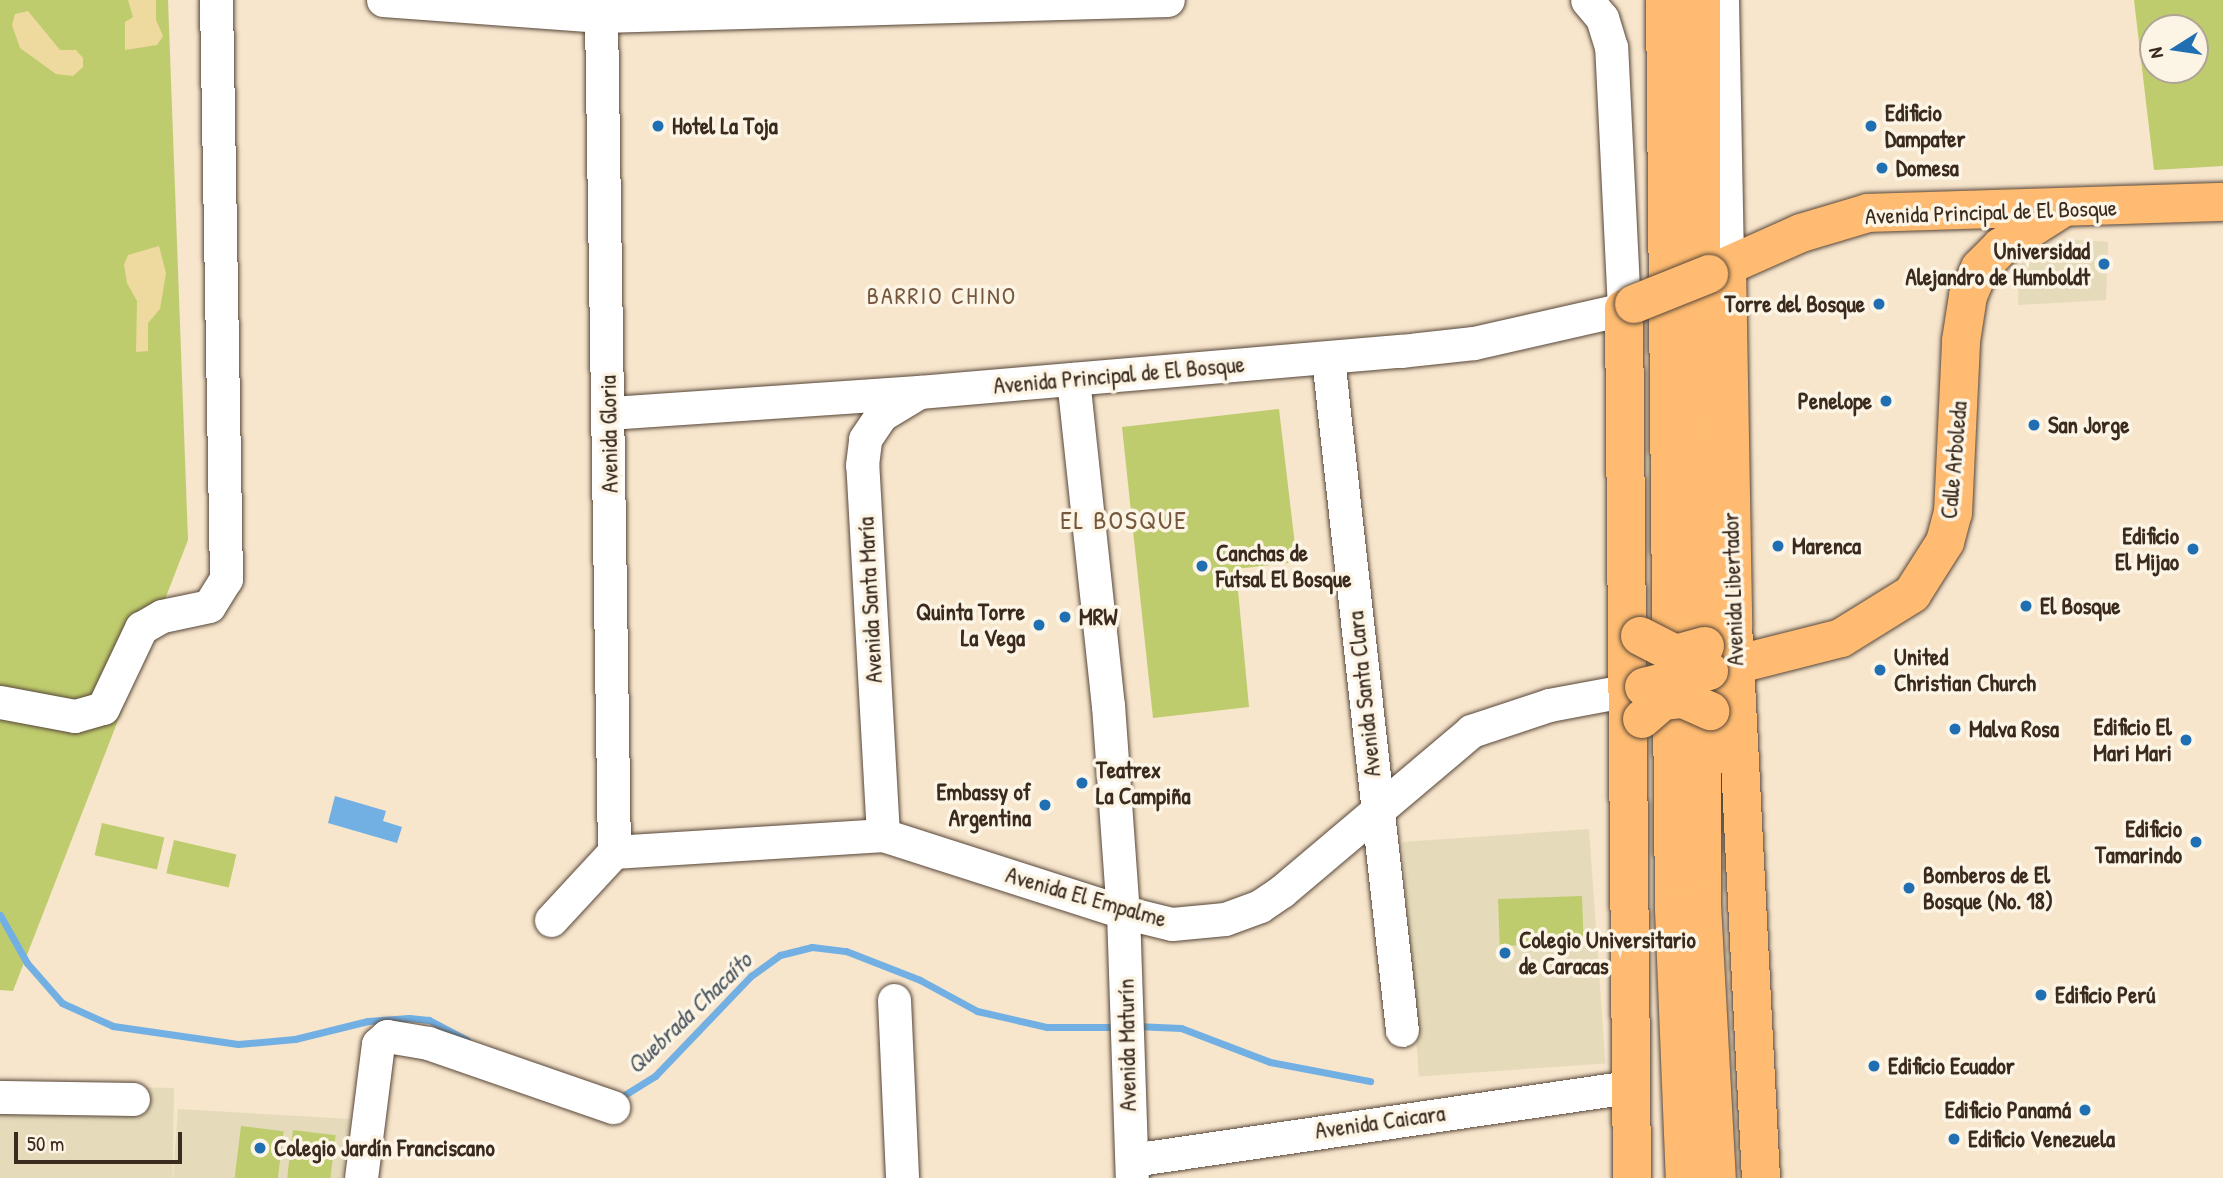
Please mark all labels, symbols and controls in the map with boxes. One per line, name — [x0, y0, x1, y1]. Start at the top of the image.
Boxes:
north arrow — [2139, 14, 2209, 84]
text: N — [2142, 45, 2169, 61]
place label: Edificio Dampater — [1885, 99, 1965, 153]
place label: Hotel La Toja — [672, 112, 778, 140]
marker: Hotel La Toja — [650, 118, 666, 134]
marker: Edificio Dampater — [1863, 118, 1879, 134]
place label: Domesa — [1896, 154, 1959, 182]
marker: Domesa — [1874, 160, 1890, 176]
street label: Avenida Principal de El Bosque — [1865, 194, 2117, 230]
place label: Universidad Alejandro de Humboldt — [1906, 237, 2090, 291]
marker: Universidad Alejandro de Humboldt — [2096, 256, 2112, 272]
district label: BARRIO CHINO — [868, 282, 1016, 310]
place label: Torre del Bosque — [1724, 290, 1865, 318]
marker: Torre del Bosque — [1871, 296, 1887, 312]
street label: Avenida Principal de El Bosque — [992, 350, 1246, 400]
street label: Avenida Gloria — [594, 375, 624, 493]
place label: Penelope — [1798, 387, 1872, 415]
marker: Penelope — [1878, 393, 1894, 409]
street label: Calle Arboleda — [1935, 400, 1973, 520]
place label: San Jorge — [2048, 411, 2129, 439]
marker: San Jorge — [2026, 417, 2042, 433]
district label: EL BOSQUE — [1061, 504, 1187, 536]
street label: Avenida Libertador — [1717, 512, 1749, 666]
street label: Avenida Santa María — [852, 516, 888, 684]
place label: Edificio El Mijao — [2115, 522, 2179, 576]
place label: Marenca — [1792, 532, 1861, 560]
marker: Marenca — [1770, 538, 1786, 554]
place label: Canchas de Futsal El Bosque — [1216, 539, 1351, 593]
marker: Edificio El Mijao — [2185, 541, 2201, 557]
marker: Canchas de Futsal El Bosque — [1194, 558, 1210, 574]
place label: El Bosque — [2040, 592, 2120, 620]
place label: Quinta Torre La Vega — [916, 598, 1025, 652]
marker: El Bosque — [2018, 598, 2034, 614]
place label: MRW — [1079, 603, 1117, 631]
marker: MRW — [1057, 609, 1073, 625]
street label: Avenida Santa Clara — [1342, 610, 1386, 778]
marker: Quinta Torre La Vega — [1031, 617, 1047, 633]
place label: United Christian Church — [1894, 643, 2036, 697]
marker: United Christian Church — [1872, 662, 1888, 678]
place label: Edificio El Mari Mari — [2093, 713, 2172, 767]
place label: Malva Rosa — [1969, 715, 2059, 743]
marker: Malva Rosa — [1947, 721, 1963, 737]
marker: Edificio El Mari Mari — [2178, 732, 2194, 748]
place label: Teatrex La Campiña — [1096, 756, 1191, 810]
marker: Teatrex La Campiña — [1074, 775, 1090, 791]
place label: Embassy of Argentina — [936, 778, 1031, 832]
marker: Embassy of Argentina — [1037, 797, 1053, 813]
place label: Edificio Tamarindo — [2095, 815, 2182, 869]
marker: Edificio Tamarindo — [2188, 834, 2204, 850]
street label: Avenida El Empalme — [1003, 861, 1169, 933]
place label: Bomberos de El Bosque (No. 18) — [1923, 861, 2053, 915]
marker: Bomberos de El Bosque (No. 18) — [1901, 880, 1917, 896]
place label: Colegio Universitario de Caracas — [1519, 926, 1696, 980]
marker: Colegio Universitario de Caracas — [1497, 945, 1513, 961]
water label: Quebrada Chacaíto — [621, 946, 757, 1080]
street label: Avenida Maturín — [1112, 978, 1142, 1112]
place label: Edificio Perú — [2055, 981, 2155, 1009]
marker: Edificio Perú — [2033, 987, 2049, 1003]
place label: Edificio Ecuador — [1888, 1052, 2015, 1080]
marker: Edificio Ecuador — [1866, 1058, 1882, 1074]
place label: Edificio Panamá — [1945, 1096, 2071, 1124]
street label: Avenida Caicara — [1313, 1099, 1447, 1145]
marker: Edificio Panamá — [2077, 1102, 2093, 1118]
scale bar — [18, 1118, 186, 1162]
place label: Edificio Venezuela — [1968, 1125, 2115, 1153]
text: 50 m — [27, 1129, 64, 1158]
marker: Edificio Venezuela — [1946, 1131, 1962, 1147]
place label: Colegio Jardín Franciscano — [274, 1134, 495, 1162]
marker: Colegio Jardín Franciscano — [252, 1140, 268, 1156]

